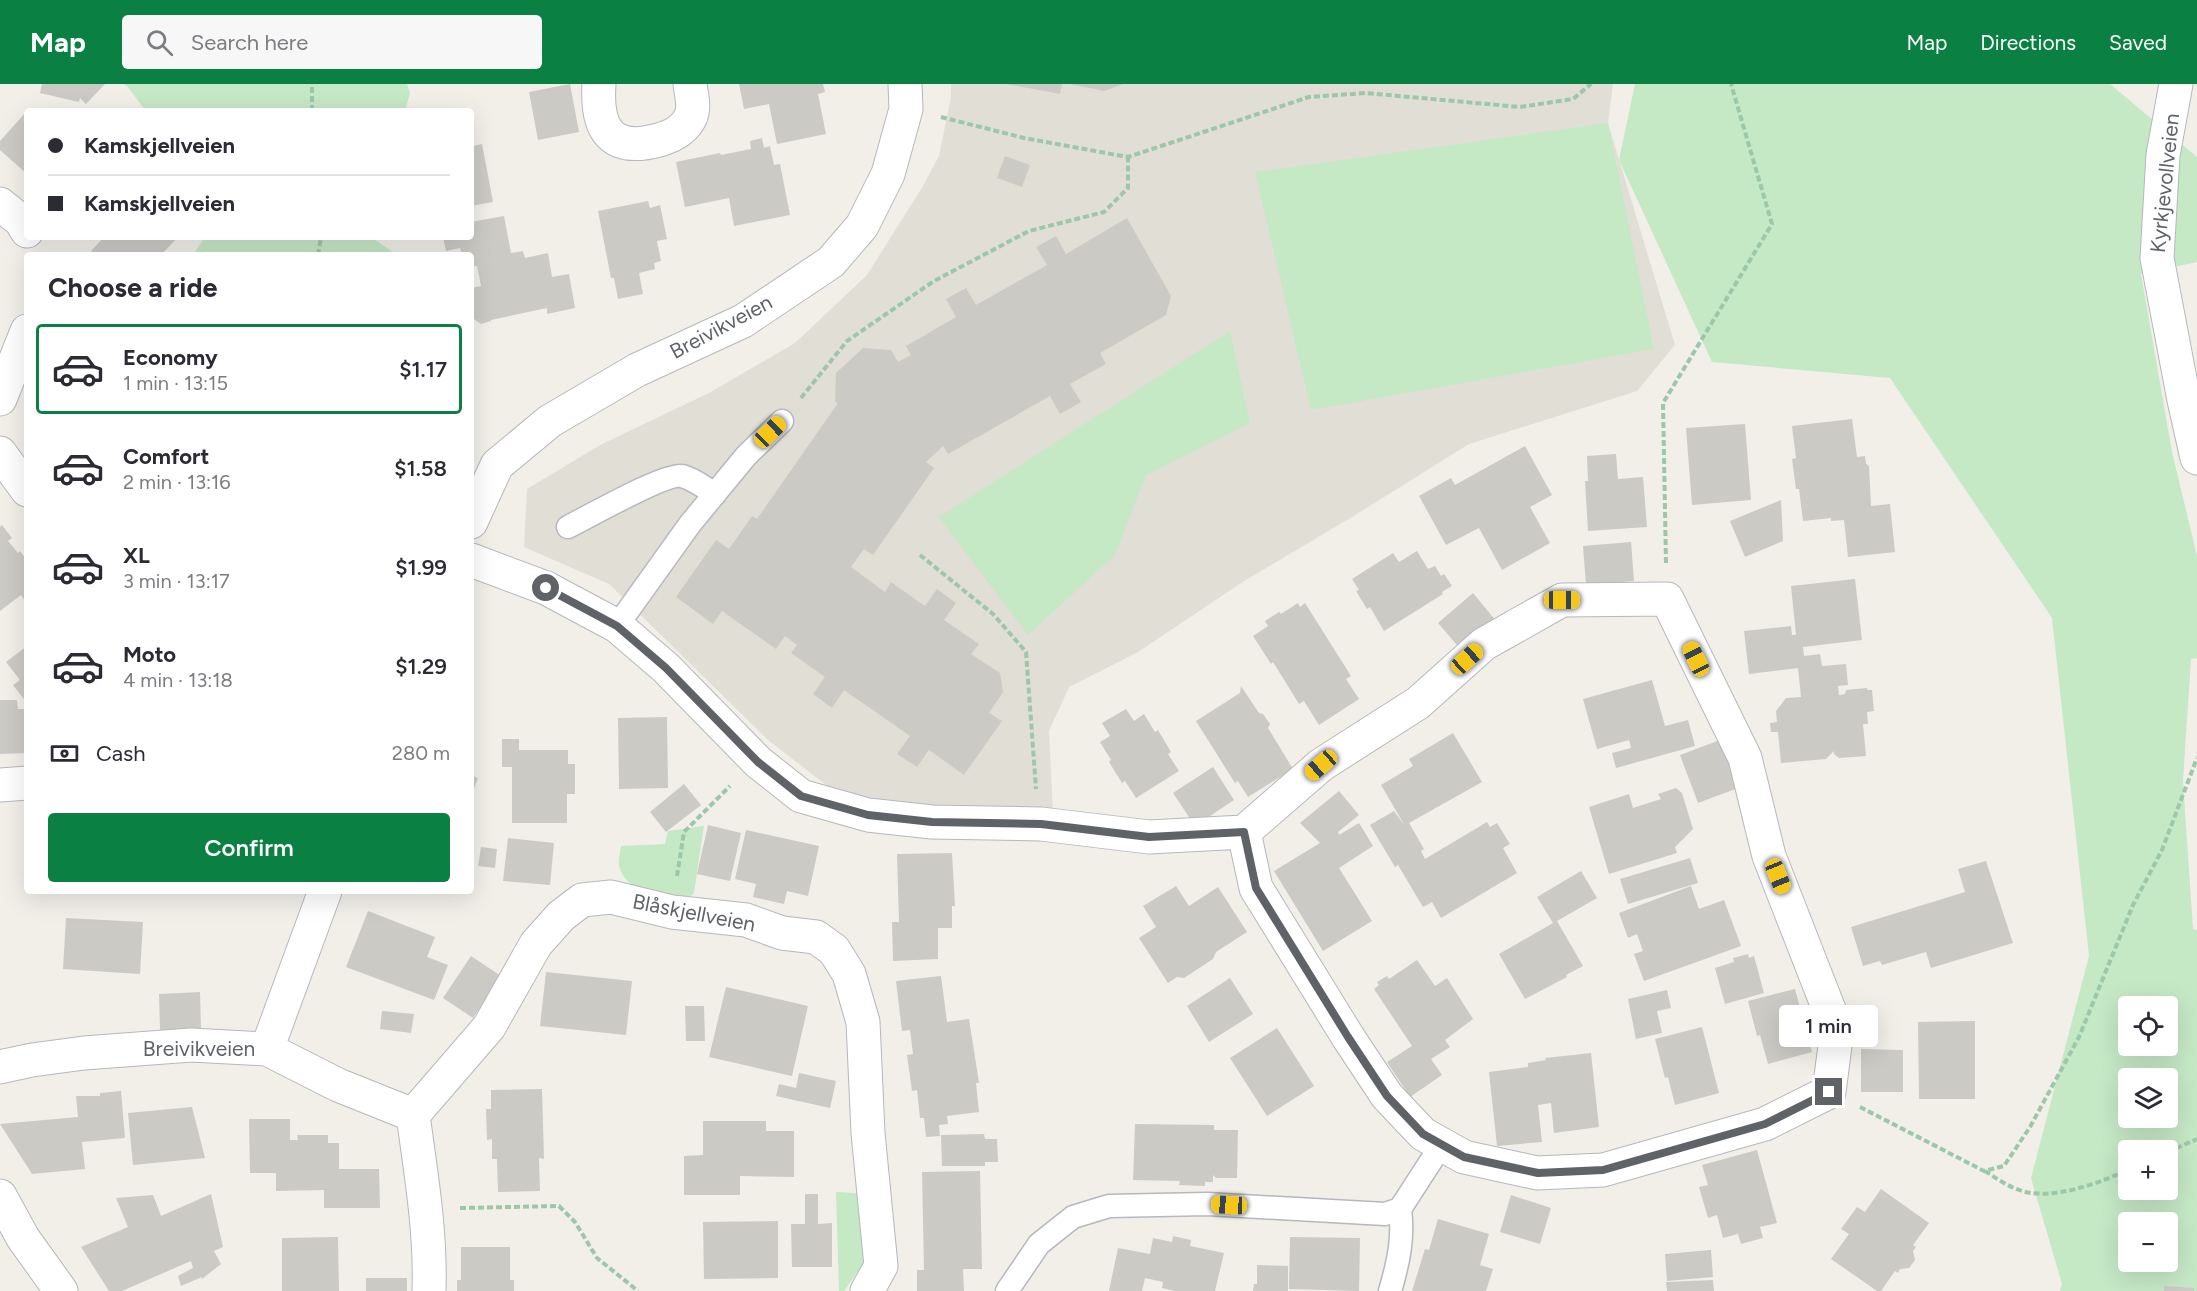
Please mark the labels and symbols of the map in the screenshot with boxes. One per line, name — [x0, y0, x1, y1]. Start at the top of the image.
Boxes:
street label: Kyrkjevollveien — [2145, 112, 2184, 254]
street label: Breivikveien — [665, 289, 776, 364]
car — [751, 413, 789, 451]
route start — [532, 574, 559, 601]
car — [1544, 591, 1580, 609]
car — [1680, 639, 1712, 679]
car — [1448, 640, 1486, 678]
car — [1302, 746, 1340, 784]
car — [1763, 856, 1793, 896]
street label: Blåskjellveien — [631, 888, 758, 937]
callout: 1 min — [1780, 1005, 1878, 1047]
street label: Breivikveien — [143, 1036, 255, 1061]
route end — [1815, 1078, 1842, 1105]
car — [1211, 1195, 1247, 1215]

